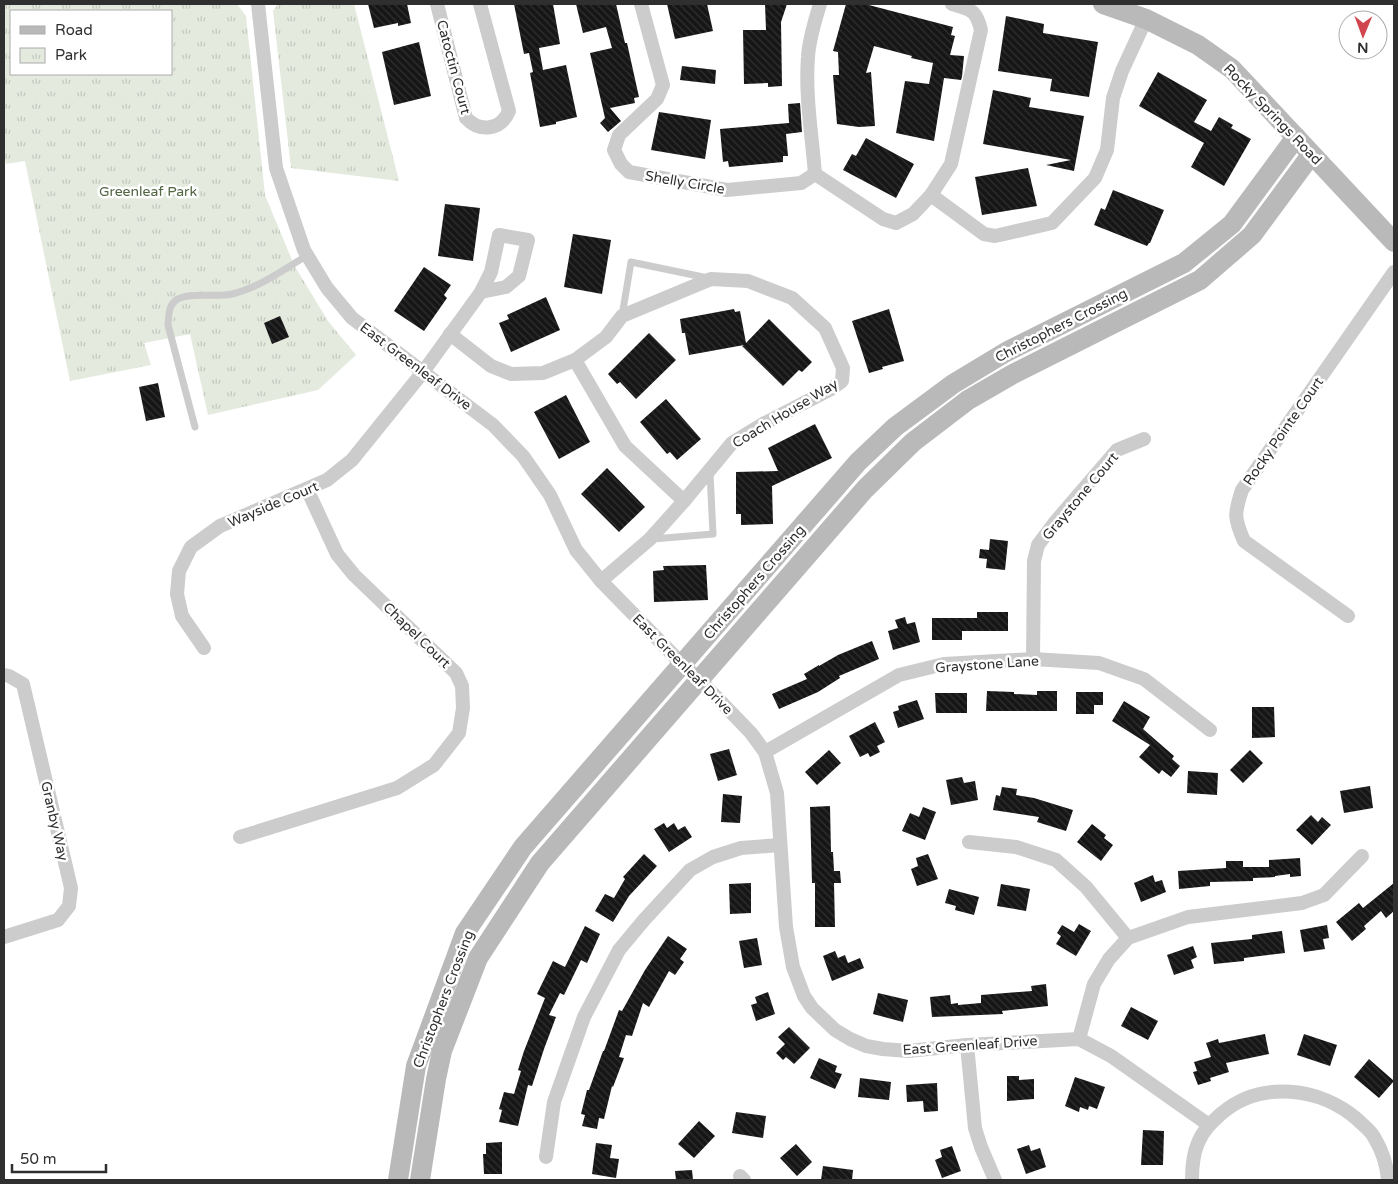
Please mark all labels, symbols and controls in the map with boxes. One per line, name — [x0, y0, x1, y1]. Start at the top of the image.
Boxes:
legend — [10, 10, 172, 75]
north arrow — [1338, 10, 1388, 60]
street label: Catoctin Court — [433, 18, 474, 117]
text: Road — [55, 21, 93, 39]
text: N — [1357, 39, 1369, 56]
text: Park — [55, 46, 87, 64]
street label: Rocky Springs Road — [1220, 60, 1325, 168]
street label: Shelly Circle — [644, 167, 726, 198]
park label: Greenleaf Park — [99, 183, 197, 200]
street label: Christophers Crossing — [992, 285, 1130, 366]
street label: East Greenleaf Drive — [357, 319, 475, 414]
street label: Rocky Pointe Court — [1240, 373, 1328, 489]
street label: Coach House Way — [729, 375, 841, 452]
street label: Graystone Court — [1039, 449, 1122, 544]
street label: Wayside Court — [225, 477, 322, 531]
street label: Christophers Crossing — [700, 522, 809, 643]
street label: Chapel Court — [379, 599, 454, 672]
street label: East Greenleaf Drive — [629, 611, 736, 718]
street label: Graystone Lane — [935, 652, 1040, 677]
street label: Granby Way — [37, 780, 72, 863]
street label: Christophers Crossing — [409, 928, 478, 1070]
street label: East Greenleaf Drive — [902, 1032, 1038, 1059]
scale bar — [12, 1142, 106, 1174]
text: 50 m — [20, 1150, 57, 1168]

